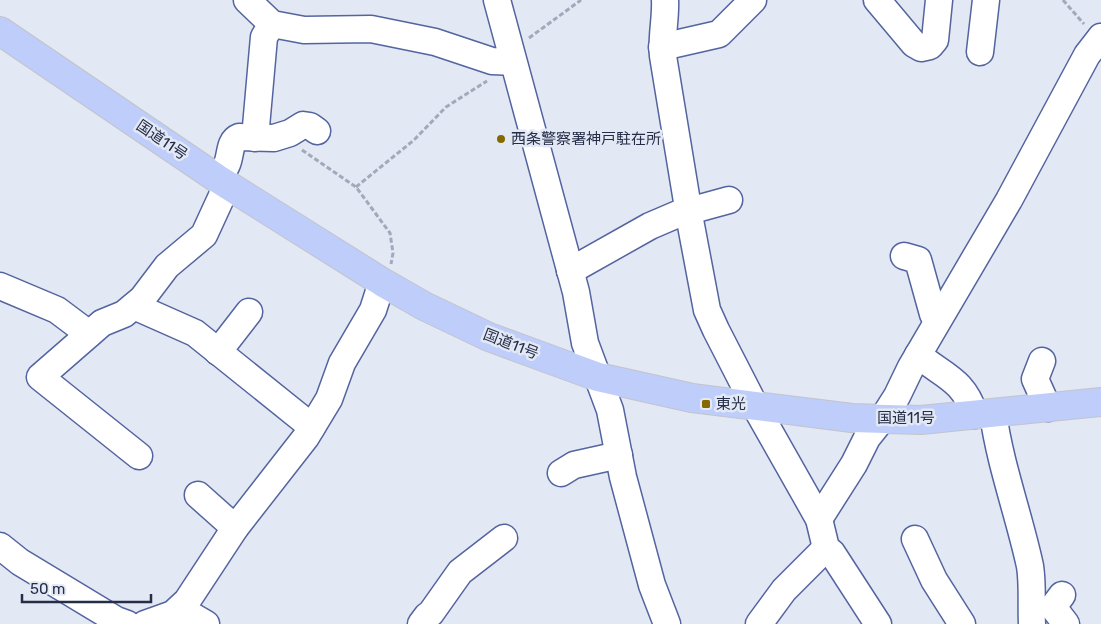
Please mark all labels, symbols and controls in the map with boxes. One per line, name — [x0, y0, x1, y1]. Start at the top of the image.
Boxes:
street label: 国道11号 — [133, 116, 191, 164]
place label: 西条警察署神戸駐在所 — [511, 130, 661, 148]
marker: 西条警察署神戸駐在所 — [495, 133, 507, 145]
street label: 国道11号 — [481, 325, 541, 363]
place label: 東光 — [716, 395, 746, 413]
marker: 東光 — [700, 398, 712, 410]
street label: 国道11号 — [877, 409, 935, 427]
scale bar — [22, 572, 151, 604]
text: 50 m — [30, 580, 65, 598]

